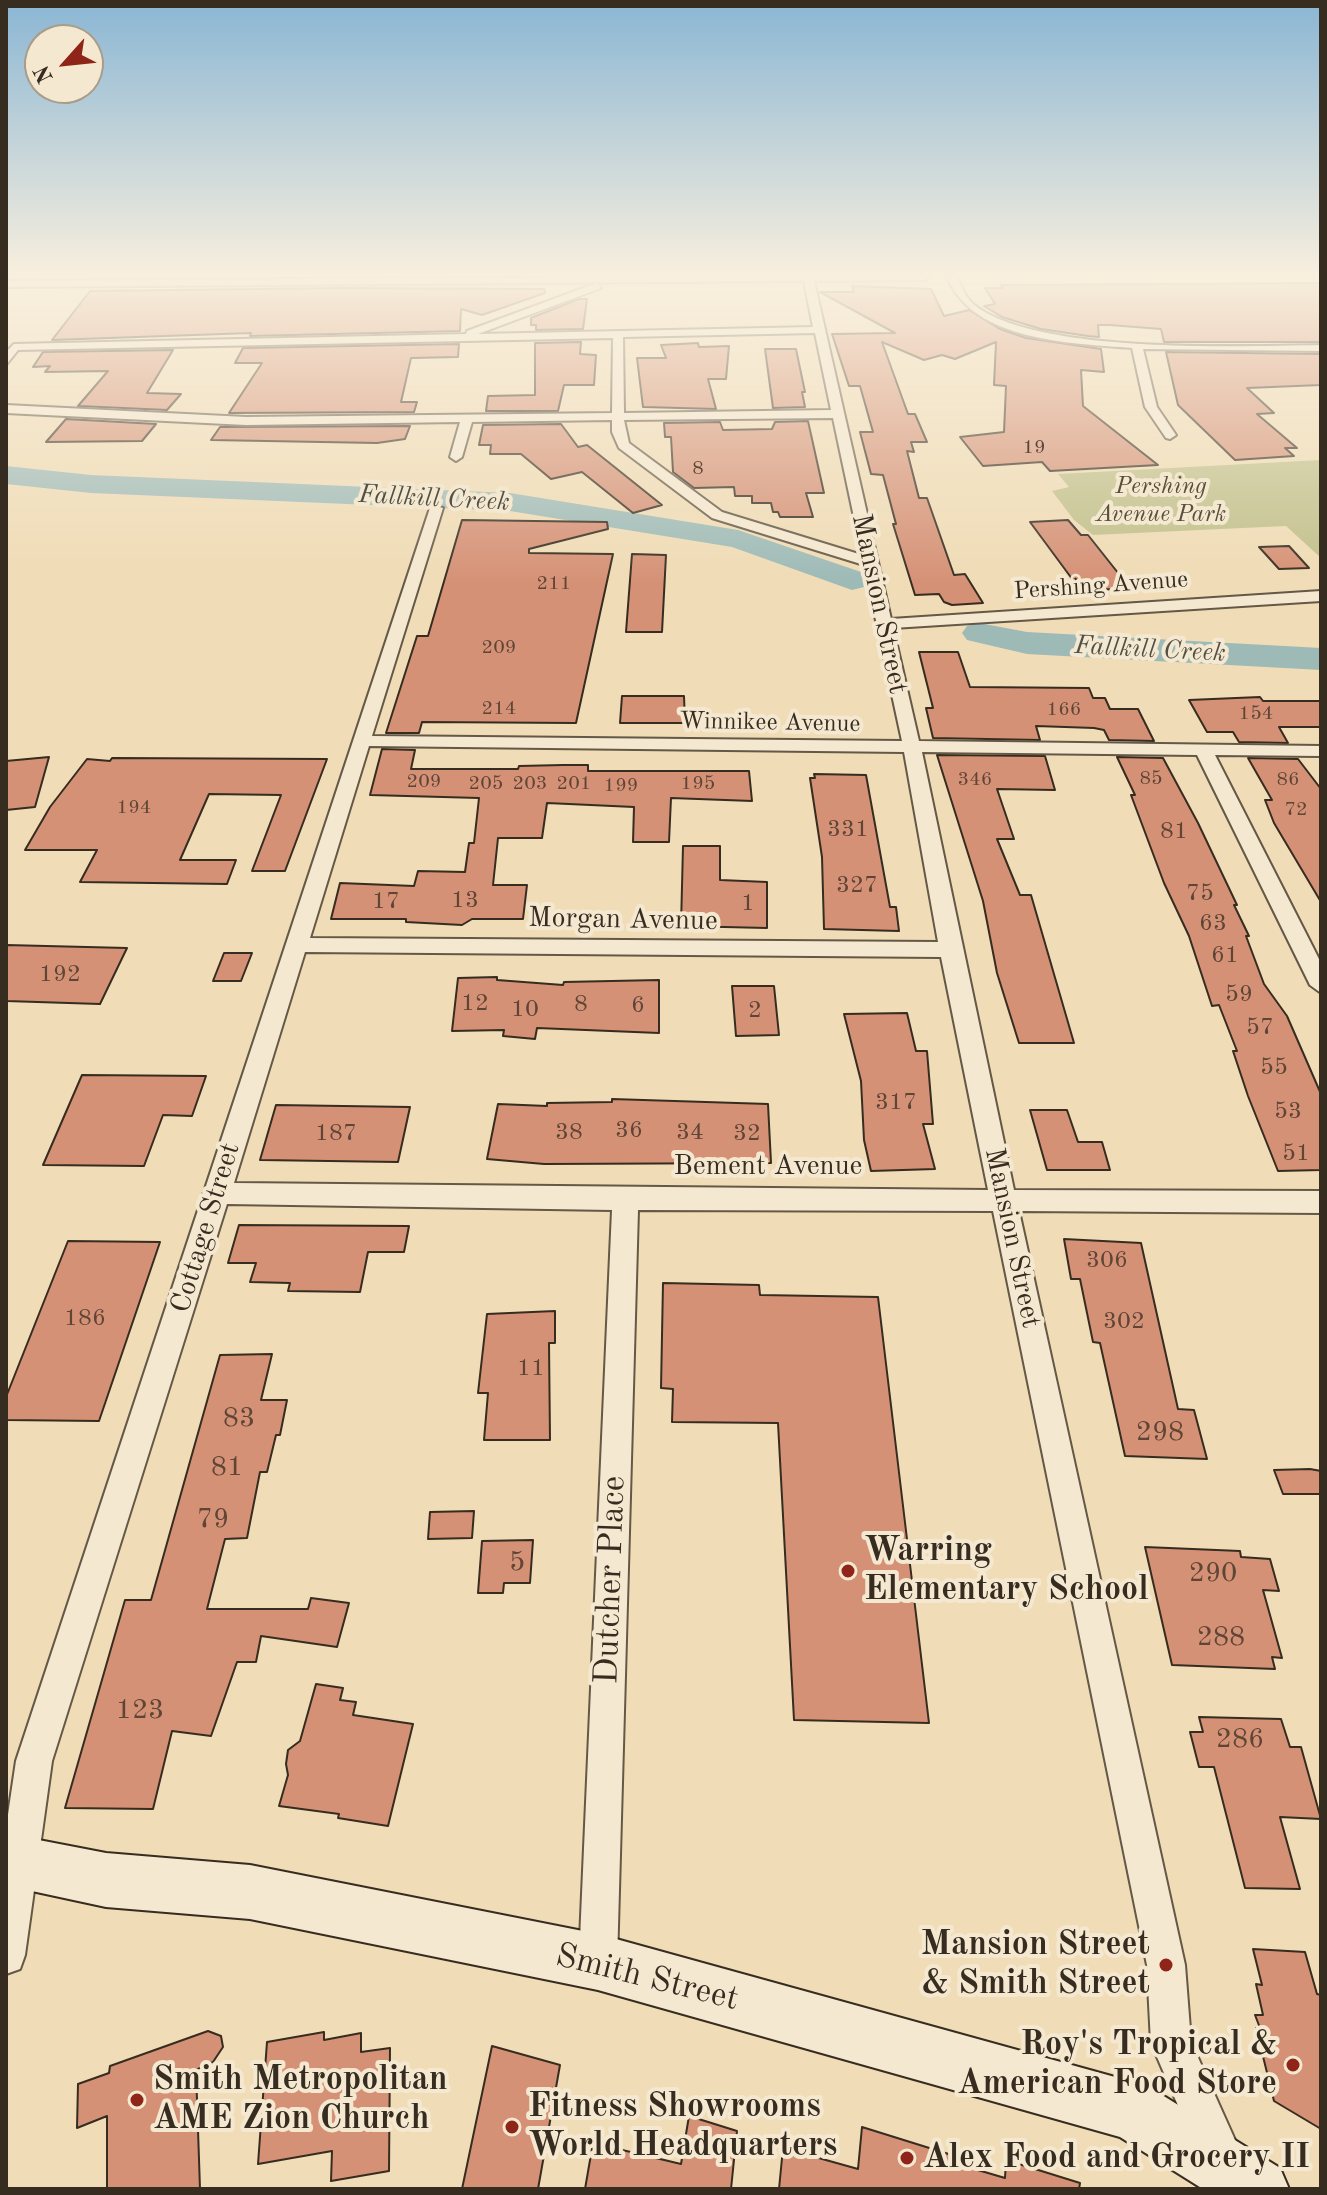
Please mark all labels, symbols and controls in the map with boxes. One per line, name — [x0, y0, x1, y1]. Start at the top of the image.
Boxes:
north arrow — [24, 24, 104, 104]
text: N — [31, 62, 58, 86]
house number: 19 — [1022, 436, 1046, 460]
house number: 8 — [692, 457, 704, 481]
park label: Pershing Avenue Park — [1096, 473, 1226, 529]
water label: Fallkill Creek — [358, 479, 510, 519]
street label: Mansion Street — [844, 511, 914, 697]
street label: Pershing Avenue — [1013, 566, 1189, 606]
house number: 211 — [537, 572, 571, 596]
water label: Fallkill Creek — [1074, 630, 1226, 670]
house number: 209 — [482, 636, 516, 660]
house number: 214 — [482, 697, 516, 721]
house number: 166 — [1047, 698, 1081, 722]
house number: 154 — [1239, 702, 1273, 726]
street label: Winnikee Avenue — [679, 707, 861, 739]
house number: 85 — [1139, 767, 1163, 791]
house number: 346 — [958, 768, 992, 792]
house number: 86 — [1276, 768, 1300, 792]
house number: 209 — [407, 770, 441, 794]
house number: 205 — [469, 772, 503, 796]
house number: 203 — [513, 772, 547, 796]
house number: 201 — [557, 772, 591, 796]
house number: 195 — [681, 772, 715, 796]
house number: 199 — [604, 774, 638, 798]
house number: 194 — [117, 796, 151, 820]
house number: 72 — [1284, 798, 1308, 822]
house number: 331 — [827, 816, 869, 844]
house number: 81 — [1160, 818, 1188, 846]
house number: 327 — [836, 872, 878, 900]
house number: 75 — [1186, 880, 1214, 908]
house number: 13 — [451, 887, 479, 915]
house number: 17 — [372, 888, 400, 916]
house number: 1 — [741, 890, 755, 918]
street label: Morgan Avenue — [528, 902, 718, 938]
house number: 63 — [1199, 910, 1227, 938]
house number: 61 — [1211, 942, 1239, 970]
house number: 192 — [39, 961, 81, 989]
house number: 59 — [1225, 981, 1253, 1009]
house number: 12 — [461, 990, 489, 1018]
house number: 8 — [574, 991, 588, 1019]
house number: 6 — [631, 992, 645, 1020]
house number: 10 — [511, 996, 539, 1024]
house number: 2 — [748, 997, 762, 1025]
house number: 57 — [1246, 1014, 1274, 1042]
house number: 55 — [1260, 1054, 1288, 1082]
house number: 317 — [875, 1089, 917, 1117]
house number: 53 — [1274, 1098, 1302, 1126]
house number: 36 — [615, 1117, 643, 1145]
house number: 38 — [555, 1119, 583, 1147]
house number: 34 — [676, 1119, 704, 1147]
house number: 187 — [315, 1120, 357, 1148]
house number: 32 — [733, 1120, 761, 1148]
street label: Cottage Street — [164, 1139, 248, 1317]
house number: 51 — [1282, 1140, 1310, 1168]
street label: Mansion Street — [977, 1145, 1047, 1331]
street label: Bement Avenue — [674, 1150, 862, 1184]
house number: 306 — [1086, 1247, 1128, 1275]
house number: 186 — [64, 1305, 106, 1333]
house number: 302 — [1103, 1308, 1145, 1336]
house number: 11 — [517, 1355, 545, 1383]
house number: 83 — [223, 1402, 255, 1436]
house number: 298 — [1136, 1416, 1184, 1450]
house number: 81 — [211, 1451, 243, 1485]
street label: Dutcher Place — [587, 1475, 635, 1685]
house number: 79 — [197, 1503, 229, 1537]
place label: Warring Elementary School — [864, 1531, 1149, 1610]
house number: 5 — [509, 1546, 525, 1580]
house number: 290 — [1189, 1557, 1237, 1591]
marker: Warring Elementary School — [839, 1562, 857, 1580]
house number: 288 — [1197, 1621, 1245, 1655]
house number: 123 — [116, 1694, 164, 1728]
house number: 286 — [1216, 1723, 1264, 1757]
place label: Mansion Street & Smith Street — [921, 1925, 1150, 2004]
street label: Smith Street — [551, 1936, 743, 2020]
marker: Mansion Street & Smith Street — [1157, 1956, 1175, 1974]
place label: Roy's Tropical & American Food Store — [957, 2025, 1277, 2104]
marker: Roy's Tropical & American Food Store — [1284, 2056, 1302, 2074]
place label: Smith Metropolitan AME Zion Church — [153, 2060, 448, 2140]
place label: Fitness Showrooms World Headquarters — [528, 2087, 837, 2166]
marker: Smith Metropolitan AME Zion Church — [128, 2091, 146, 2109]
marker: Fitness Showrooms World Headquarters — [503, 2118, 521, 2136]
place label: Alex Food and Grocery II — [923, 2138, 1310, 2178]
marker: Alex Food and Grocery II — [898, 2149, 916, 2167]

